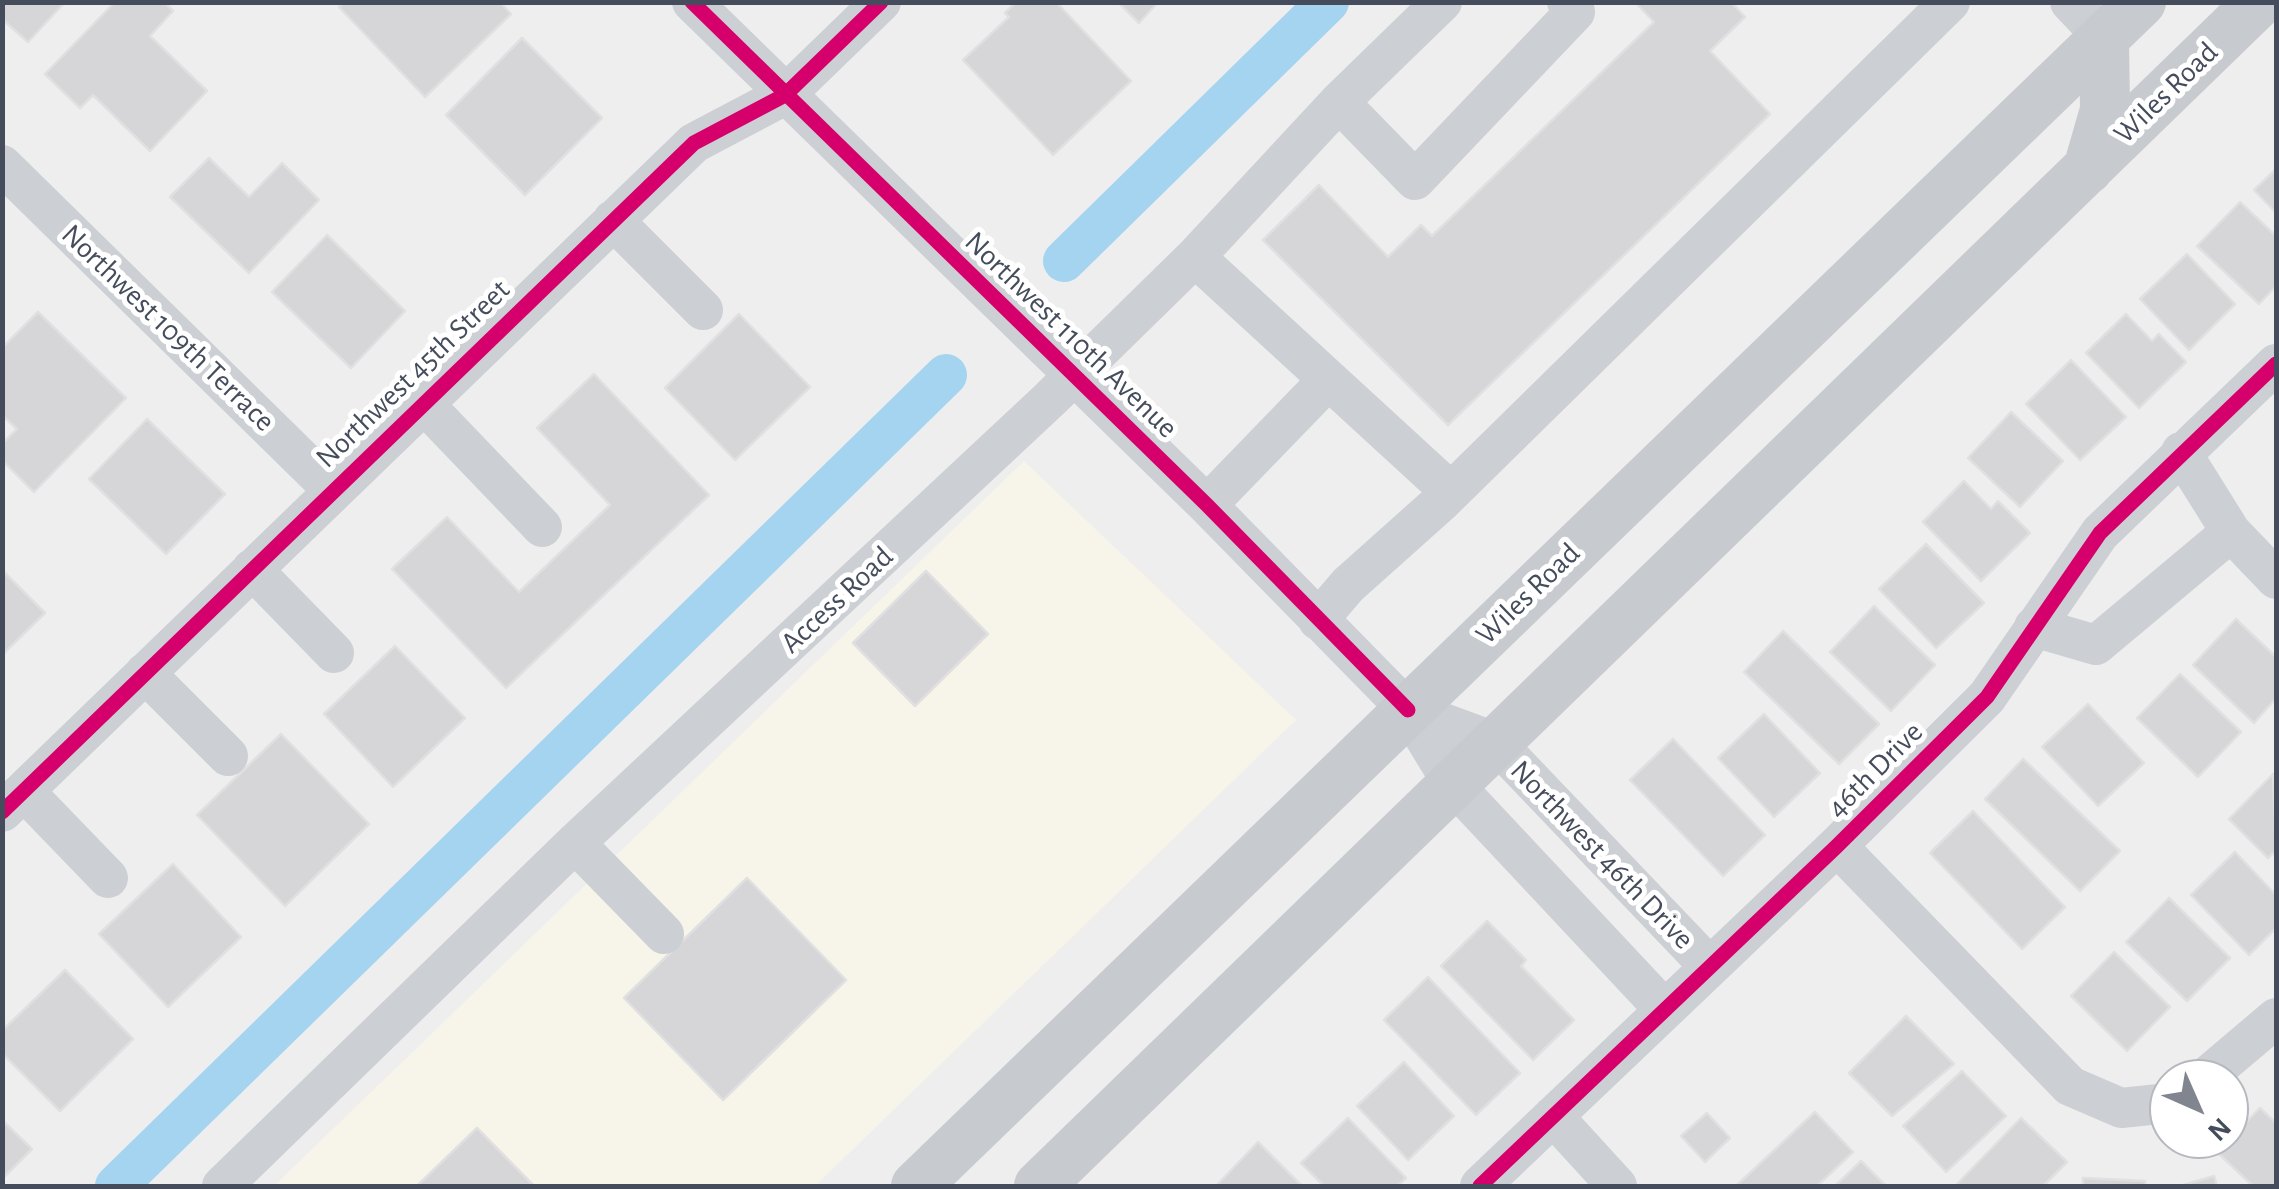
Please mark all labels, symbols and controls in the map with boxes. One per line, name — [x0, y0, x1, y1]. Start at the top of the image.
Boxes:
street label: Wiles Road — [2106, 35, 2226, 151]
street label: Northwest 109th Terrace — [54, 217, 282, 439]
street label: Northwest 110th Avenue — [957, 224, 1185, 446]
street label: Northwest 45th Street — [309, 272, 517, 476]
street label: Wiles Road — [1468, 536, 1588, 652]
street label: Access Road — [773, 539, 901, 661]
street label: 46th Drive — [1819, 714, 1931, 826]
street label: Northwest 46th Drive — [1503, 753, 1701, 957]
north arrow — [2149, 1059, 2249, 1159]
text: N — [2202, 1112, 2236, 1146]

